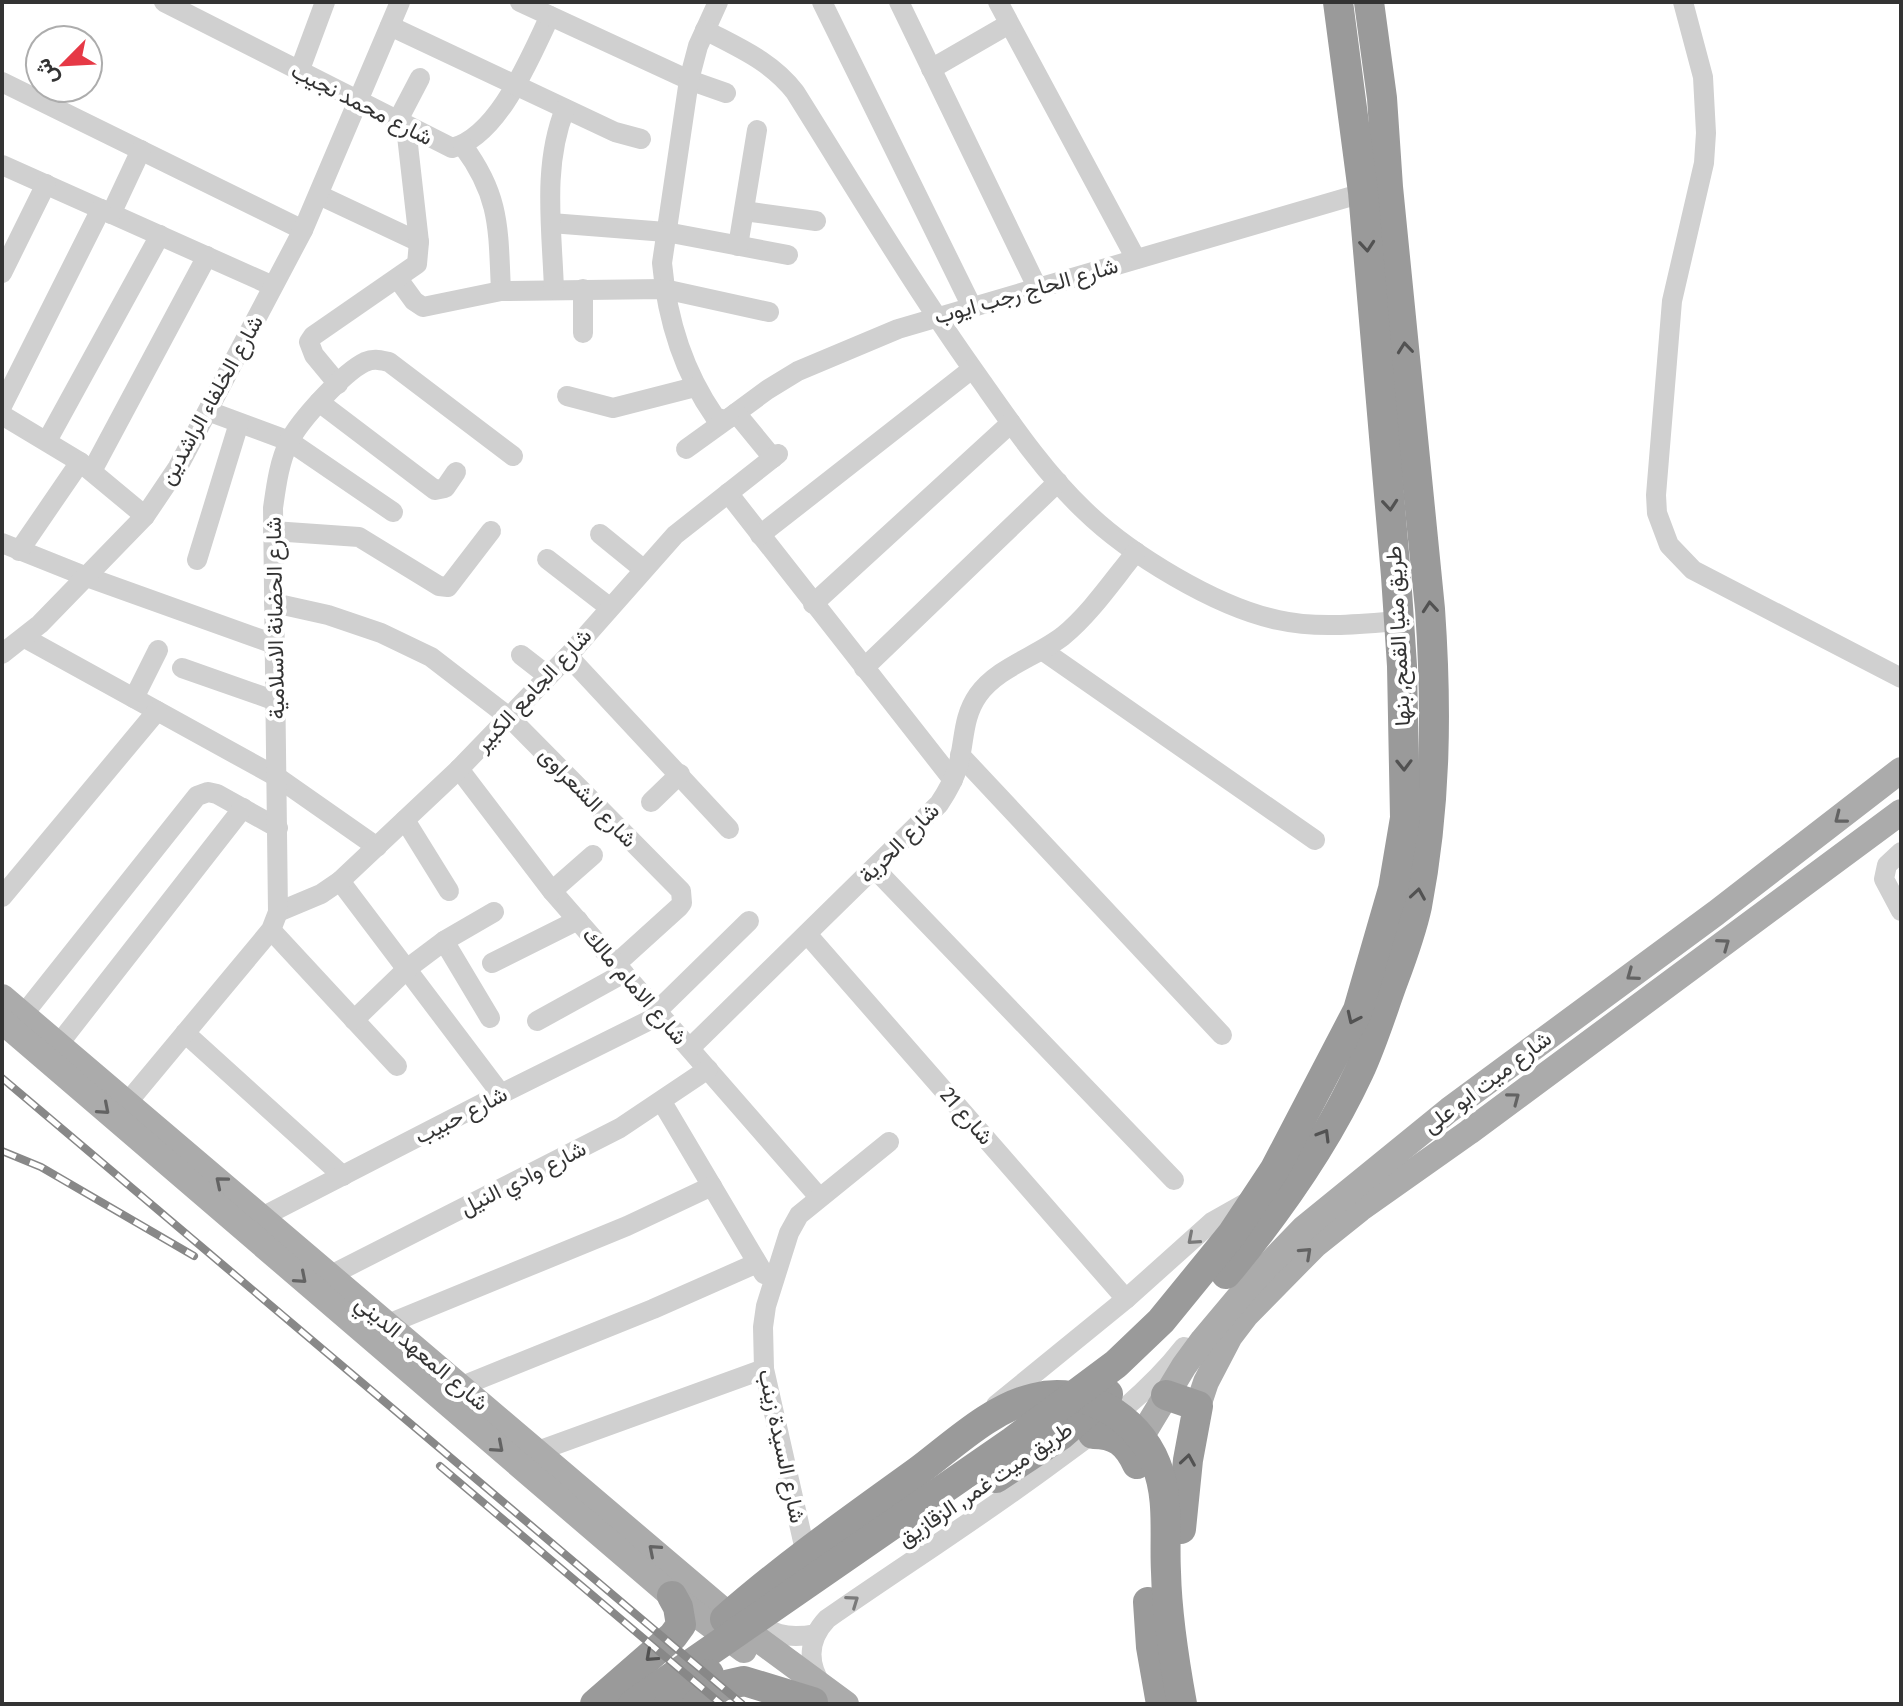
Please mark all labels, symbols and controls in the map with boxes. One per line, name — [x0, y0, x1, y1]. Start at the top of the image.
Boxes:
north arrow — [24, 24, 104, 104]
text: ش — [28, 54, 64, 89]
street label: شارع محمد نجيب — [286, 57, 437, 152]
one-way arrow — [1358, 240, 1375, 253]
street label: شارع الحاج رجب ايوب — [931, 252, 1121, 331]
street label: شارع الخلفاء الراشدين — [153, 311, 270, 490]
one-way arrow — [1397, 342, 1414, 355]
one-way arrow — [1381, 499, 1398, 512]
street label: شارع الحضانة الاسلامية — [260, 516, 291, 720]
street label: طريق منيا القمح, بنها — [1380, 545, 1417, 727]
one-way arrow — [1421, 600, 1438, 613]
street label: شارع الجامع الكبير — [468, 623, 598, 759]
street label: شارع الشعراوى — [533, 741, 643, 854]
one-way arrow — [1395, 759, 1413, 772]
street label: شارع الحرية — [853, 797, 946, 890]
one-way arrow — [1834, 808, 1849, 822]
one-way arrow — [1409, 887, 1426, 901]
street label: شارع الامام مالك — [576, 922, 693, 1051]
one-way arrow — [1715, 939, 1729, 954]
one-way arrow — [1627, 965, 1641, 979]
one-way arrow — [1347, 1009, 1363, 1024]
street label: شارع ميت ابو على — [1417, 1025, 1557, 1140]
street label: شارع حبيب — [410, 1080, 512, 1151]
street label: شارع 21 — [934, 1082, 999, 1151]
one-way arrow — [1505, 1093, 1520, 1108]
one-way arrow — [94, 1099, 109, 1113]
one-way arrow — [1314, 1129, 1330, 1144]
street label: شارع وادي النيل — [455, 1135, 593, 1226]
one-way arrow — [216, 1177, 230, 1192]
one-way arrow — [1188, 1229, 1203, 1244]
one-way arrow — [1297, 1248, 1311, 1263]
one-way arrow — [292, 1268, 306, 1283]
street label: شارع المعهد الديني — [347, 1289, 494, 1420]
street label: شارع السيدة زينب — [752, 1367, 812, 1526]
street label: طريق ميت غمر, الزقازيق — [892, 1415, 1078, 1553]
one-way arrow — [489, 1437, 504, 1452]
one-way arrow — [1179, 1453, 1196, 1467]
one-way arrow — [649, 1545, 663, 1560]
one-way arrow — [845, 1596, 859, 1611]
one-way arrow — [646, 1646, 661, 1661]

